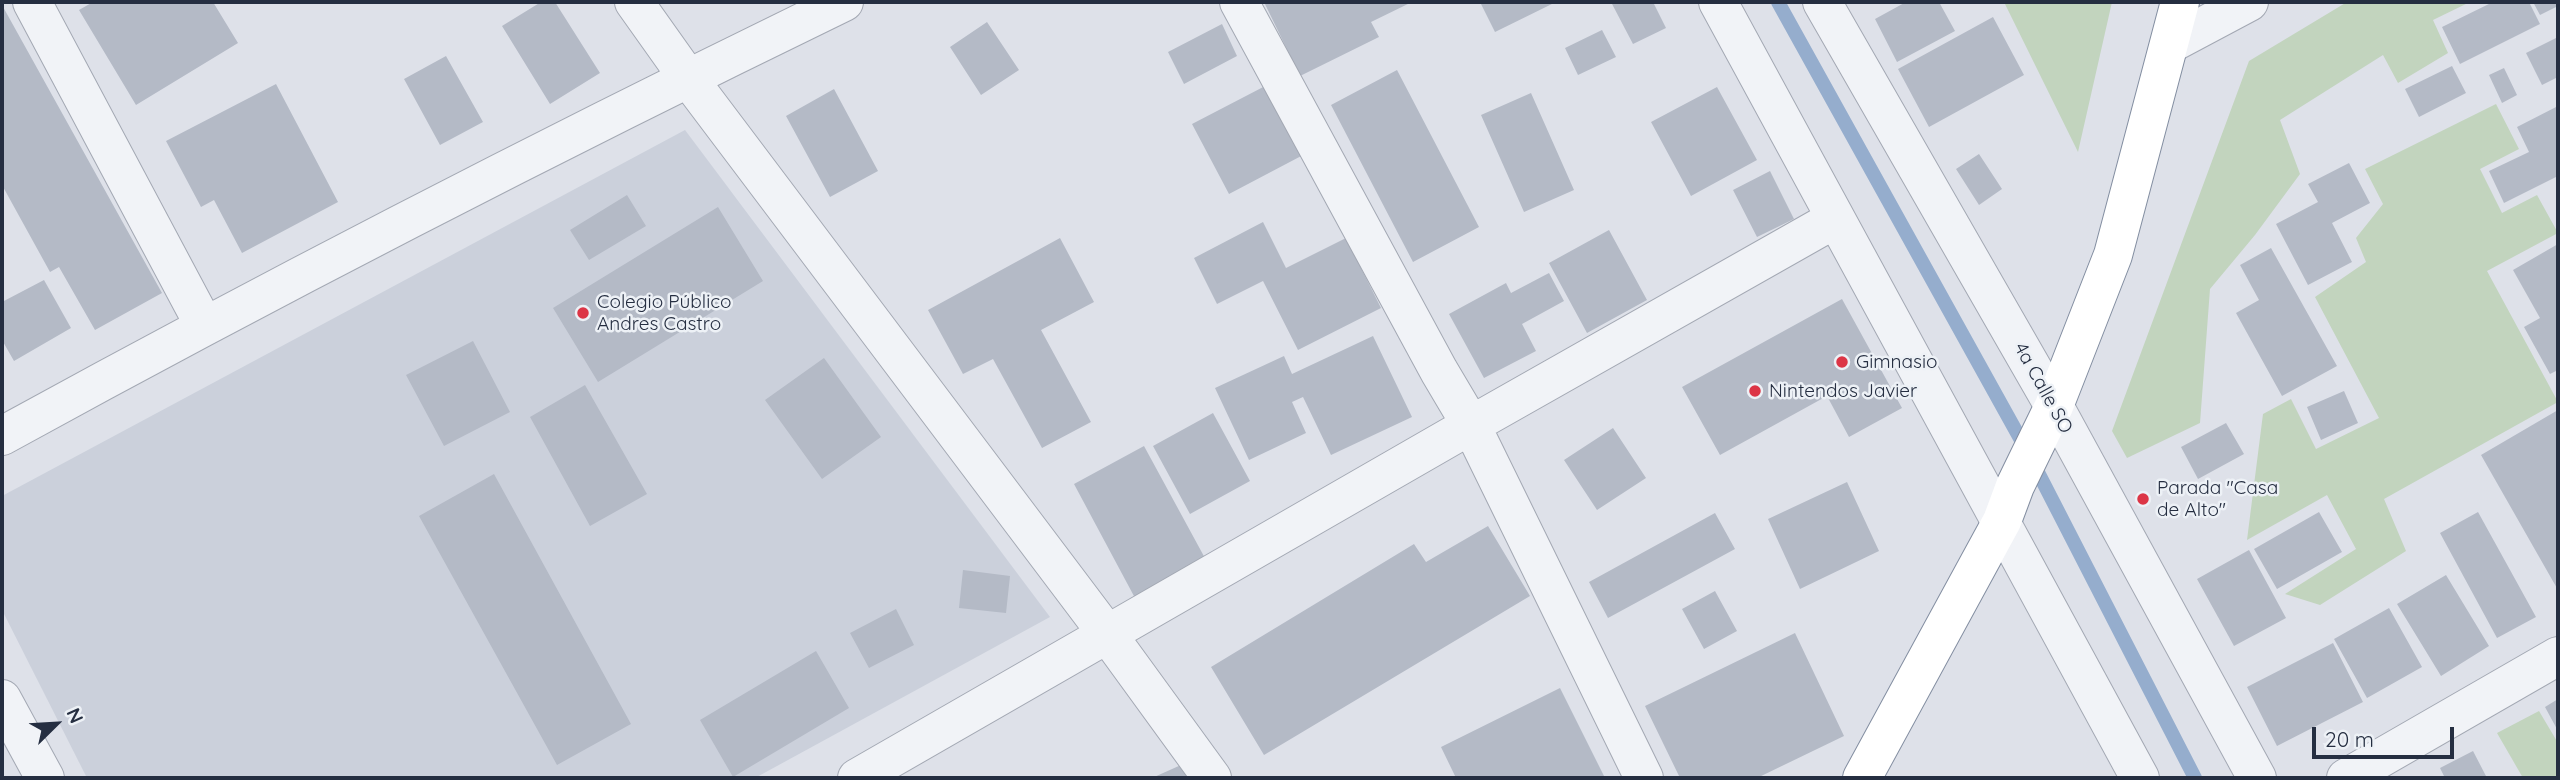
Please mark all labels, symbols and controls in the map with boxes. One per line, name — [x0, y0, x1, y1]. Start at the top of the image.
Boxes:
place label: Colegio Público Andres Castro — [597, 291, 732, 335]
marker: Colegio Público Andres Castro — [575, 305, 591, 321]
street label: 4a Calle SO — [2009, 339, 2077, 437]
place label: Gimnasio — [1856, 351, 1938, 373]
marker: Gimnasio — [1834, 354, 1850, 370]
place label: Nintendos Javier — [1769, 380, 1917, 402]
marker: Nintendos Javier — [1747, 383, 1763, 399]
place label: Parada "Casa de Alto" — [2157, 477, 2278, 521]
marker: Parada "Casa de Alto" — [2135, 491, 2151, 507]
north arrow — [21, 689, 91, 759]
text: N — [61, 704, 89, 727]
scale bar — [2315, 714, 2457, 758]
text: 20 m — [2325, 726, 2374, 752]

